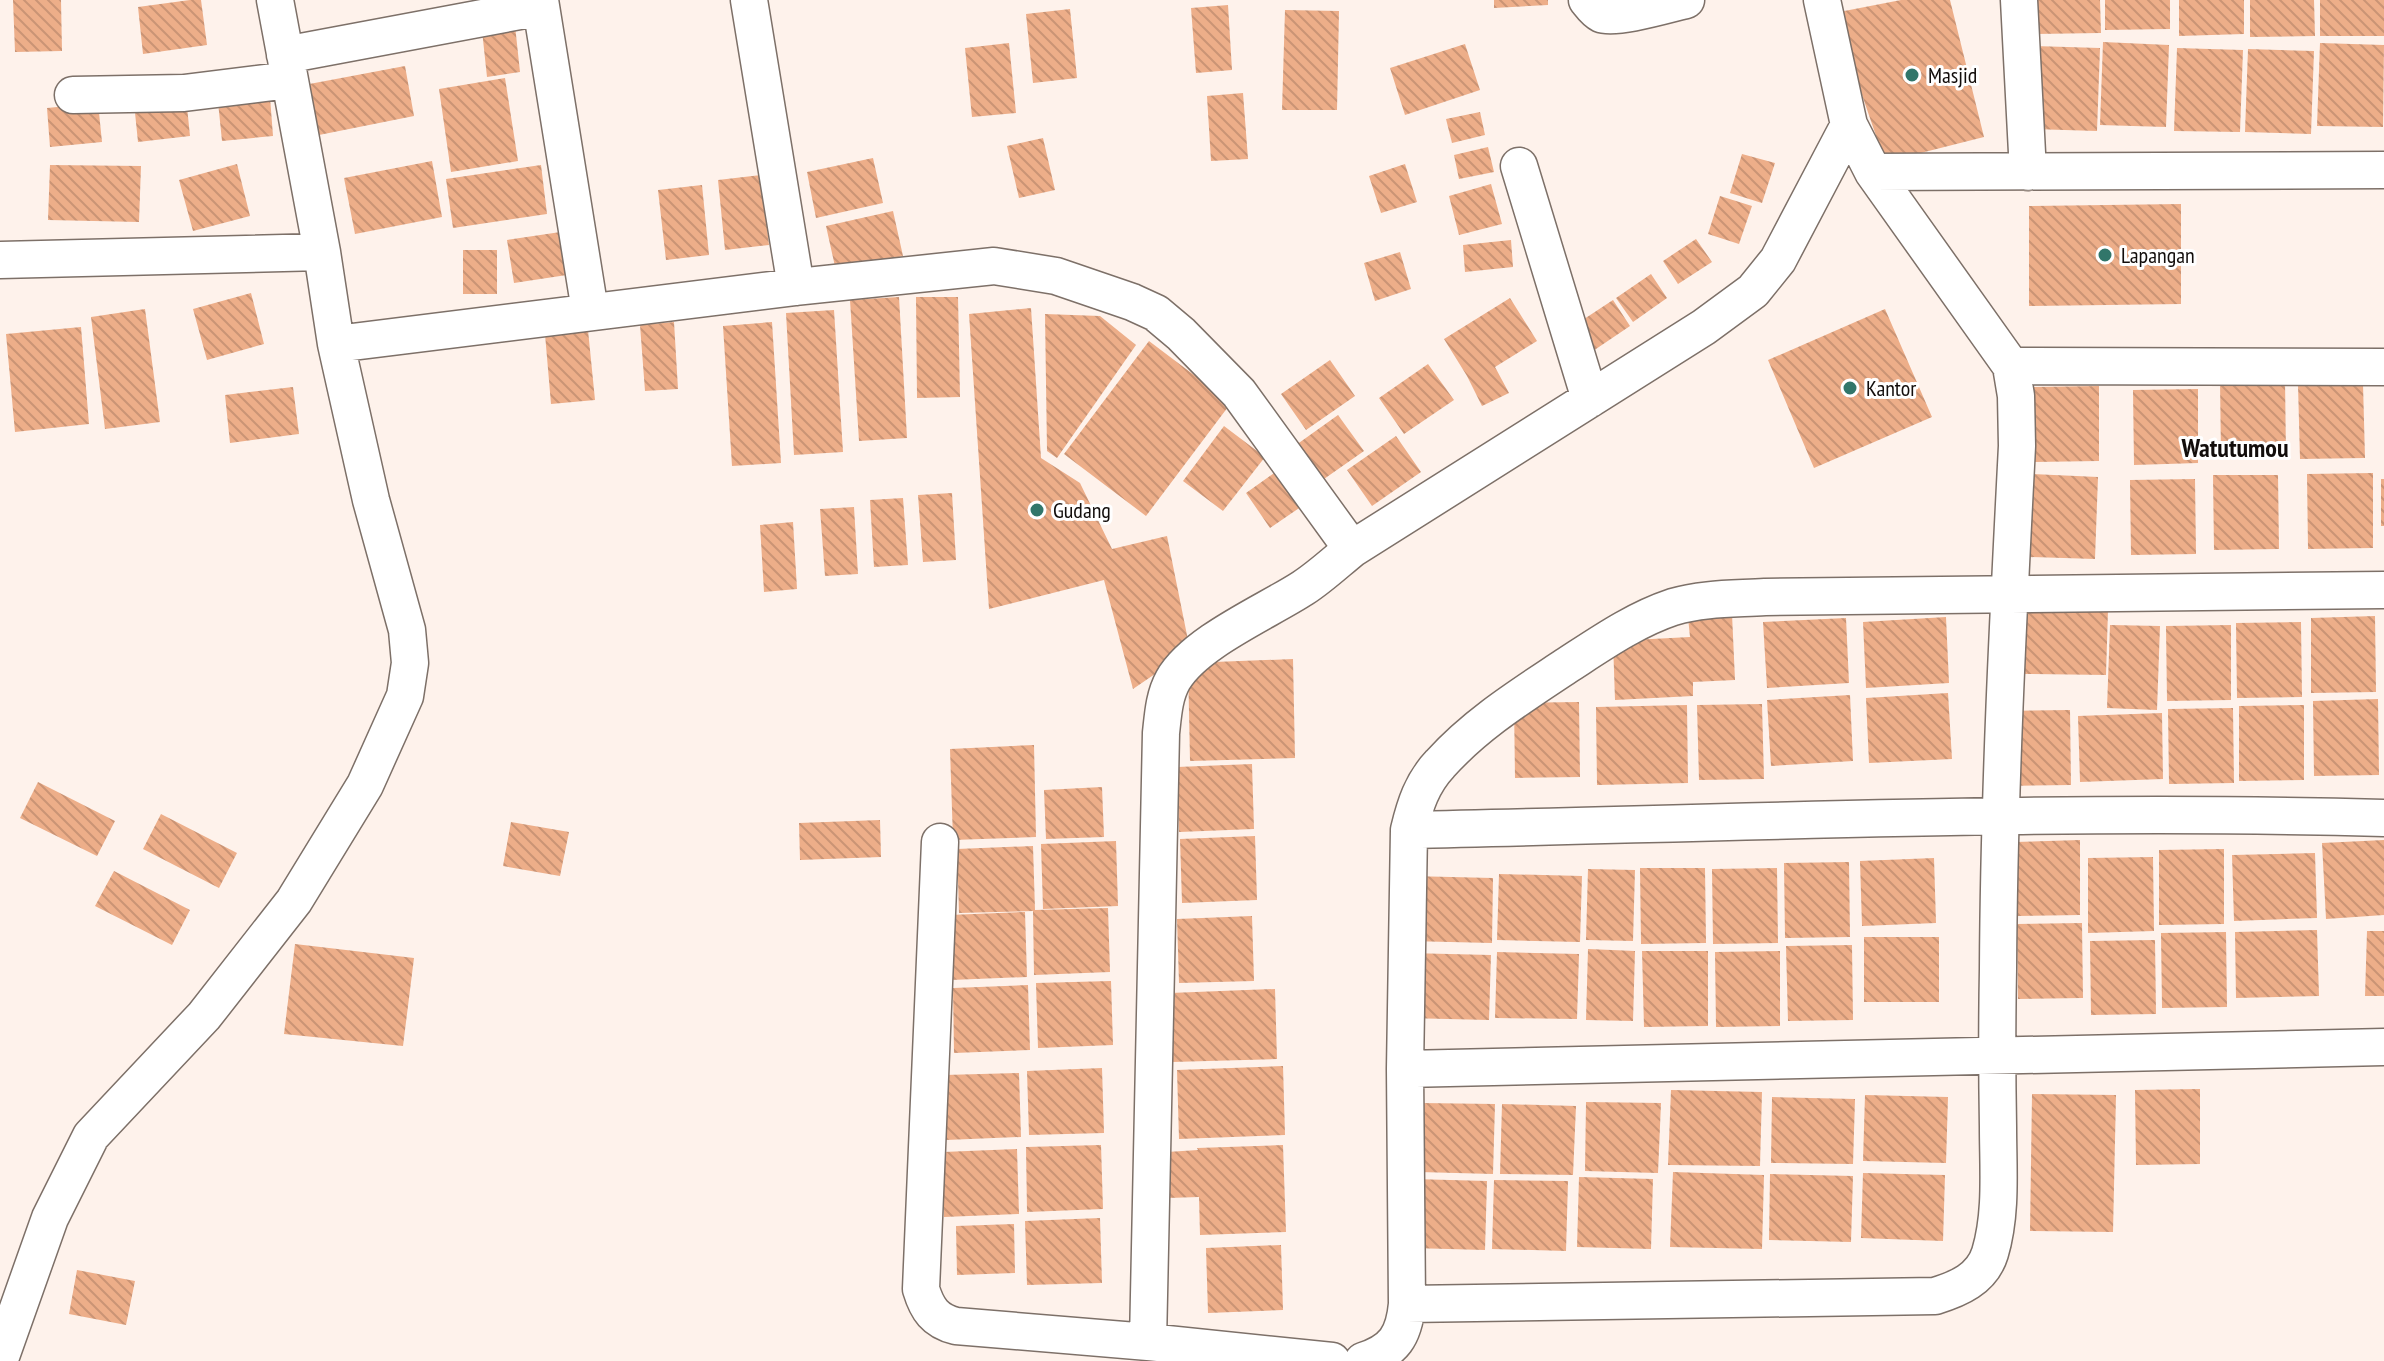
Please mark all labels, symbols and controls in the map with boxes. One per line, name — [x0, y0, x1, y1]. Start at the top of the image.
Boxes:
place label: Masjid — [1928, 61, 1977, 89]
marker: Masjid — [1903, 66, 1921, 84]
place label: Lapangan — [2121, 241, 2195, 269]
marker: Lapangan — [2096, 246, 2114, 264]
place label: Kantor — [1866, 374, 1916, 402]
marker: Kantor — [1841, 379, 1859, 397]
district label: Watutumou — [2180, 431, 2289, 464]
place label: Gudang — [1053, 496, 1111, 524]
marker: Gudang — [1028, 501, 1046, 519]

